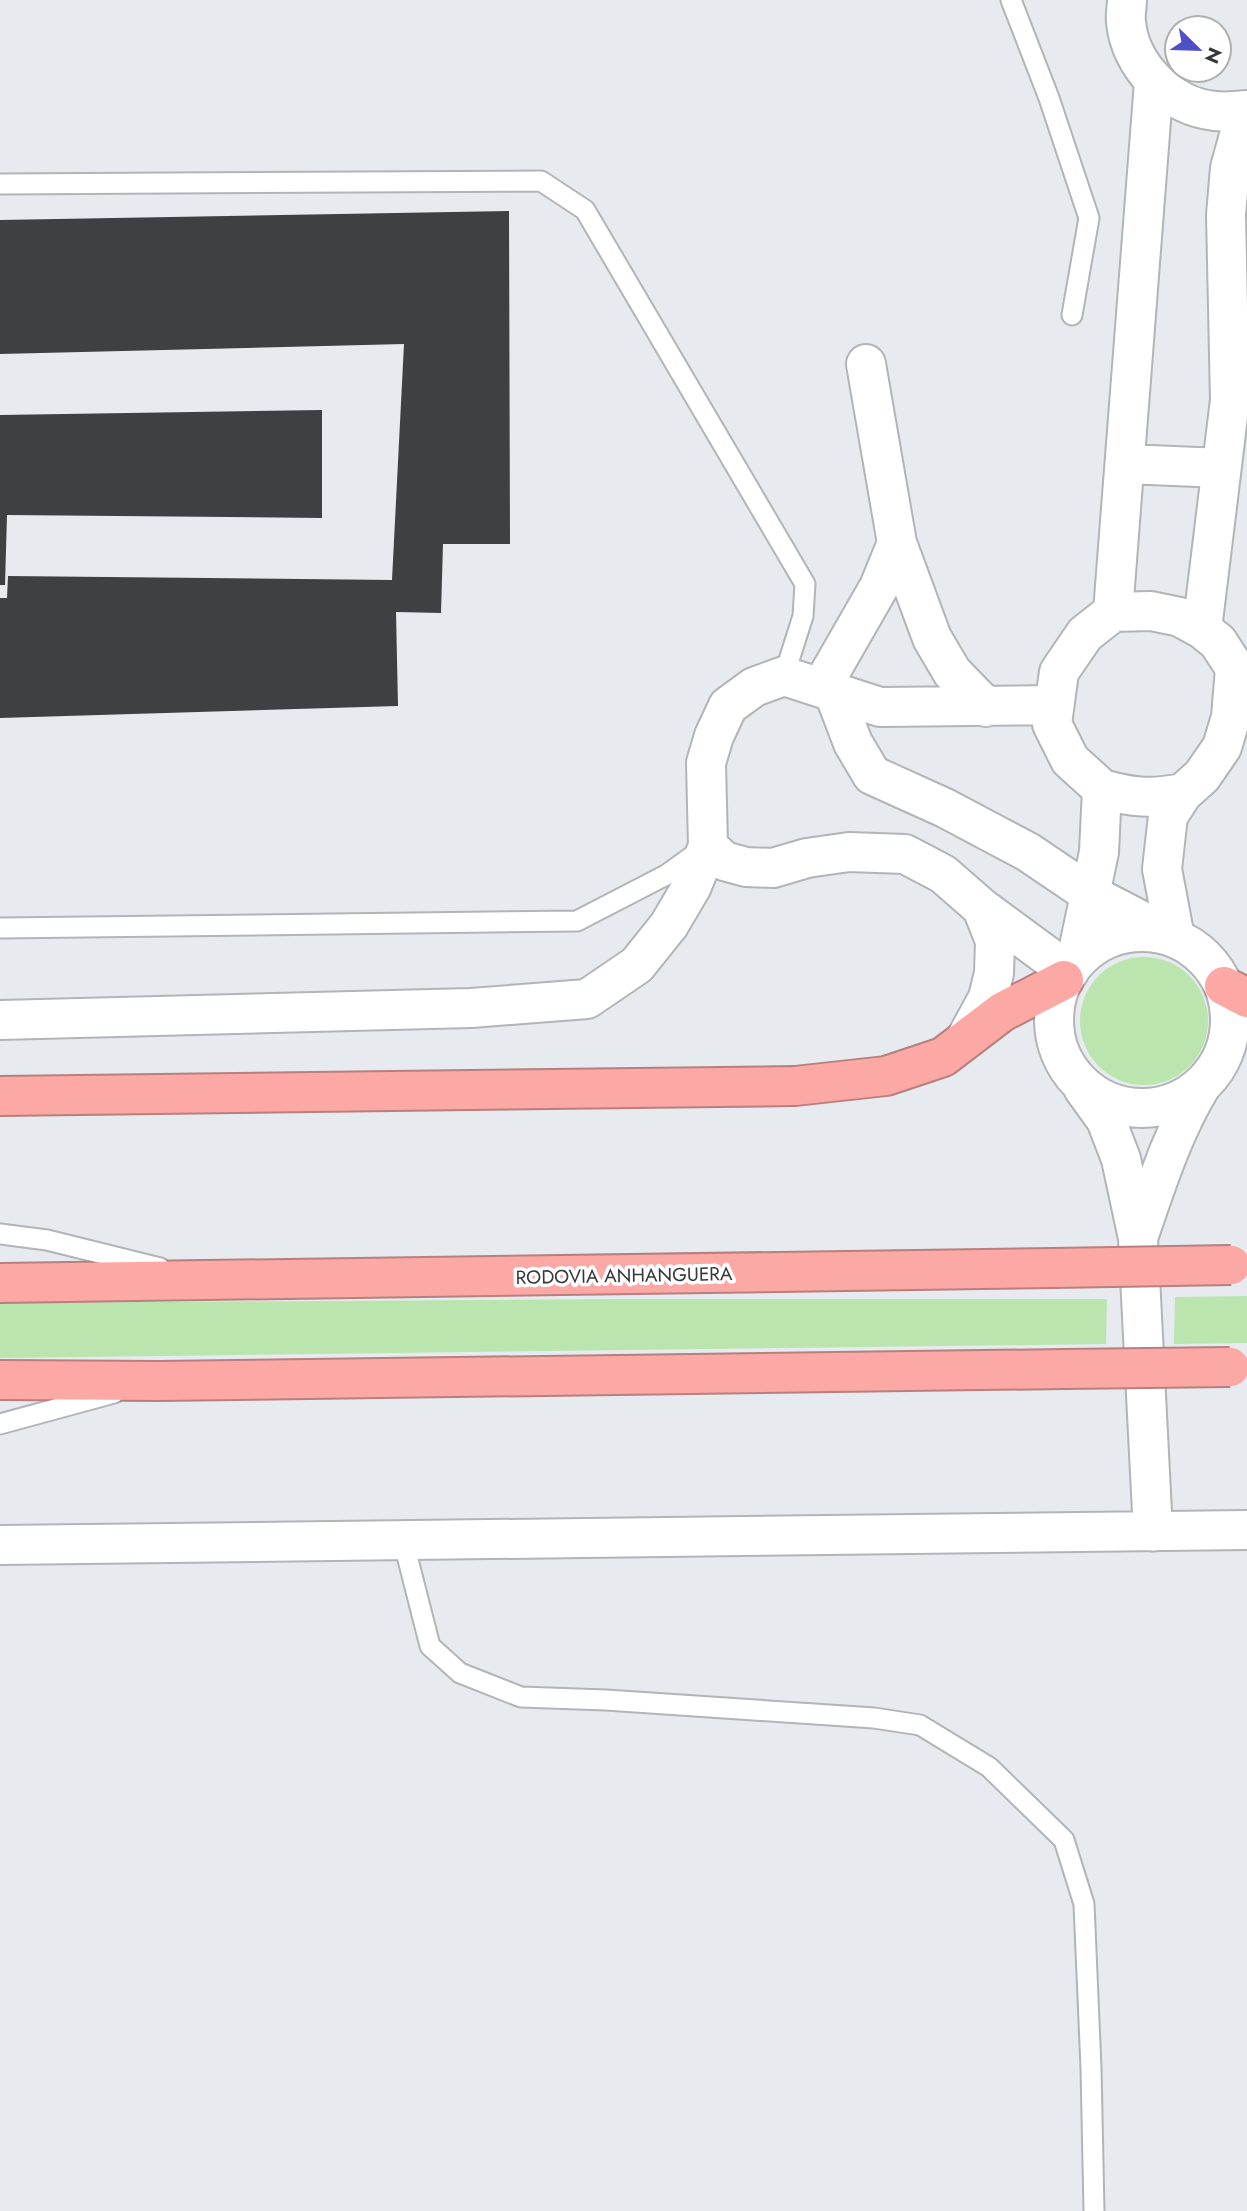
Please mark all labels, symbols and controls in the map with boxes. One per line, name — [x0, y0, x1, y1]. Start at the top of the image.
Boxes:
north arrow — [1163, 14, 1233, 84]
text: N — [1198, 43, 1229, 68]
street label: RODOVIA ANHANGUERA — [515, 1260, 733, 1291]

